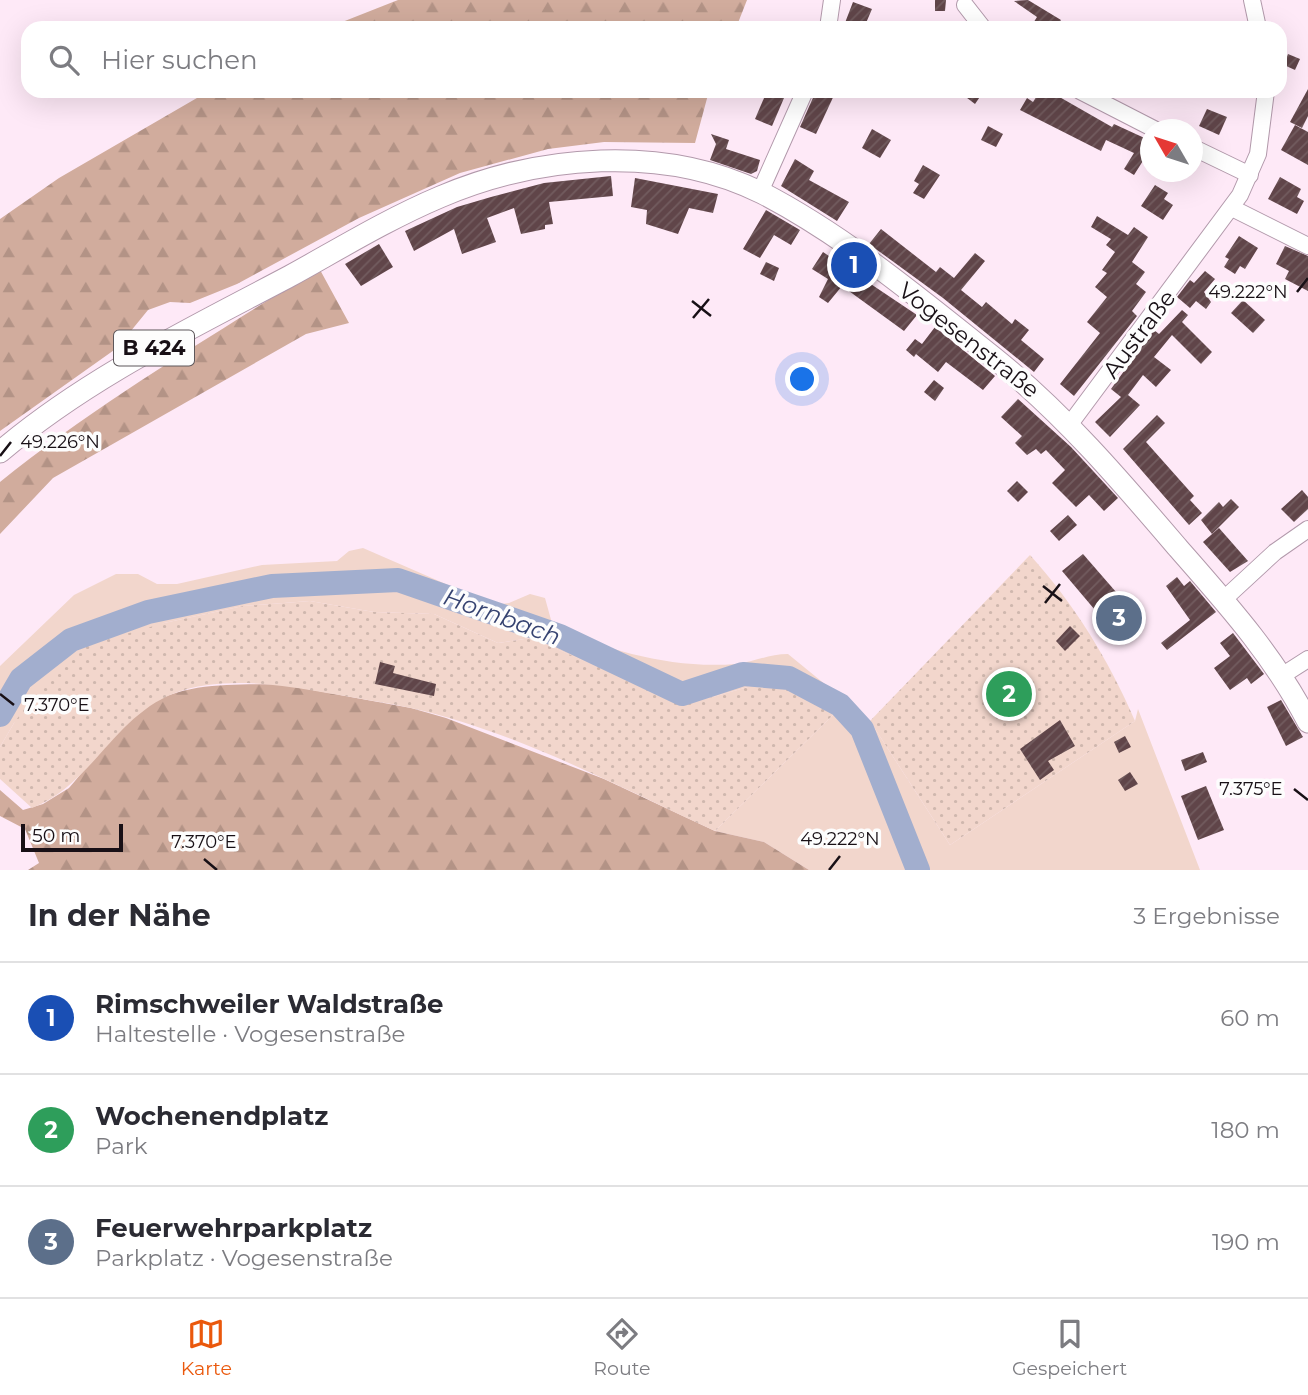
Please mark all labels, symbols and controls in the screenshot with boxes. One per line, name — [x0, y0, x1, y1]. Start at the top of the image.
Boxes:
search box — [21, 21, 1287, 98]
icon: search — [45, 41, 83, 79]
text: Hier suchen — [101, 44, 258, 76]
north arrow — [1140, 119, 1203, 182]
pin: 1 — [831, 239, 877, 291]
street label: Vogesenstraße — [893, 276, 1045, 404]
text: 49.222°N — [1208, 281, 1288, 303]
street label: Austraße — [1097, 284, 1181, 384]
road number: B 424 — [114, 330, 194, 366]
your location — [785, 362, 819, 396]
text: 49.226°N — [20, 431, 100, 453]
water label: Hornbach — [440, 582, 565, 651]
pin: 3 — [1096, 592, 1142, 644]
pin: 2 — [986, 668, 1032, 720]
text: 7.370°E — [24, 694, 90, 716]
text: 7.375°E — [1219, 778, 1283, 800]
scale bar — [21, 821, 122, 853]
text: 50 m — [32, 824, 80, 847]
text: 49.222°N — [800, 828, 880, 850]
text: 7.370°E — [171, 831, 237, 853]
text: In der Nähe — [28, 897, 211, 934]
text: 3 Ergebnisse — [1133, 902, 1280, 930]
text: Rimschweiler Waldstraße — [95, 988, 443, 1020]
text: 1 — [46, 1004, 56, 1032]
text: 60 m — [1220, 1004, 1280, 1032]
text: Haltestelle · Vogesenstraße — [95, 1020, 405, 1048]
text: Wochenendplatz — [95, 1100, 328, 1132]
text: 2 — [44, 1116, 58, 1144]
text: 180 m — [1211, 1116, 1280, 1144]
text: Park — [95, 1132, 148, 1160]
text: Feuerwehrparkplatz — [95, 1212, 372, 1244]
text: 3 — [44, 1228, 58, 1256]
text: 190 m — [1212, 1228, 1280, 1256]
text: Parkplatz · Vogesenstraße — [95, 1244, 393, 1272]
tab: Karte — [181, 1315, 232, 1380]
tab: Route — [593, 1315, 651, 1380]
tab: Gespeichert — [1012, 1315, 1127, 1380]

